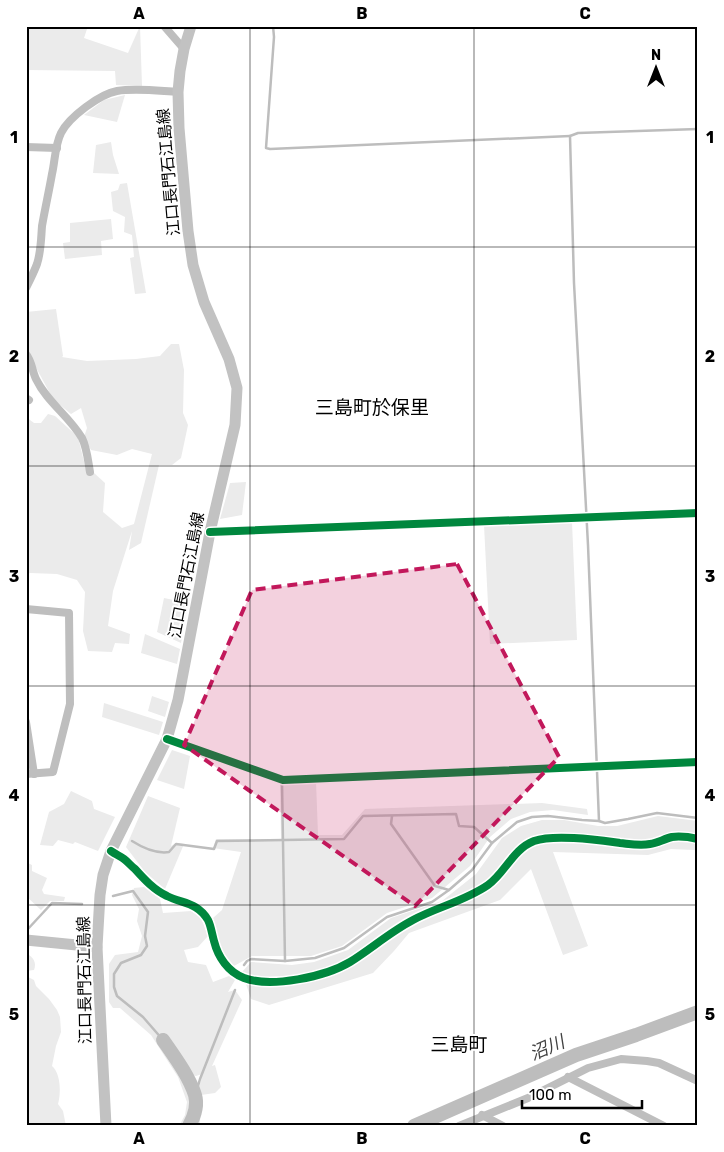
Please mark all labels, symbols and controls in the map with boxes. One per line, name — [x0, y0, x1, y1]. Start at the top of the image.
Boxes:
text: A — [133, 4, 145, 23]
text: B — [356, 4, 368, 23]
text: C — [579, 4, 591, 23]
north arrow — [632, 42, 682, 92]
text: N — [651, 47, 661, 64]
street label: 江口長門石江島線 — [153, 107, 184, 237]
text: 1 — [10, 128, 18, 147]
text: 1 — [706, 128, 714, 147]
text: 2 — [9, 347, 19, 366]
text: 2 — [705, 347, 715, 366]
district label: 三島町於保里 — [315, 396, 429, 419]
street label: 江口長門石江島線 — [165, 510, 208, 640]
text: 3 — [9, 567, 19, 586]
text: 3 — [705, 567, 715, 586]
text: 4 — [9, 786, 20, 805]
text: 4 — [705, 786, 716, 805]
street label: 江口長門石江島線 — [74, 916, 95, 1044]
text: 5 — [9, 1005, 19, 1024]
text: 5 — [705, 1005, 715, 1024]
water label: 沼川 — [526, 1030, 570, 1065]
district label: 三島町 — [430, 1033, 488, 1056]
scale bar — [522, 1077, 642, 1109]
text: 100 m — [529, 1086, 571, 1104]
text: A — [133, 1129, 145, 1148]
text: B — [356, 1129, 368, 1148]
text: C — [579, 1129, 591, 1148]

